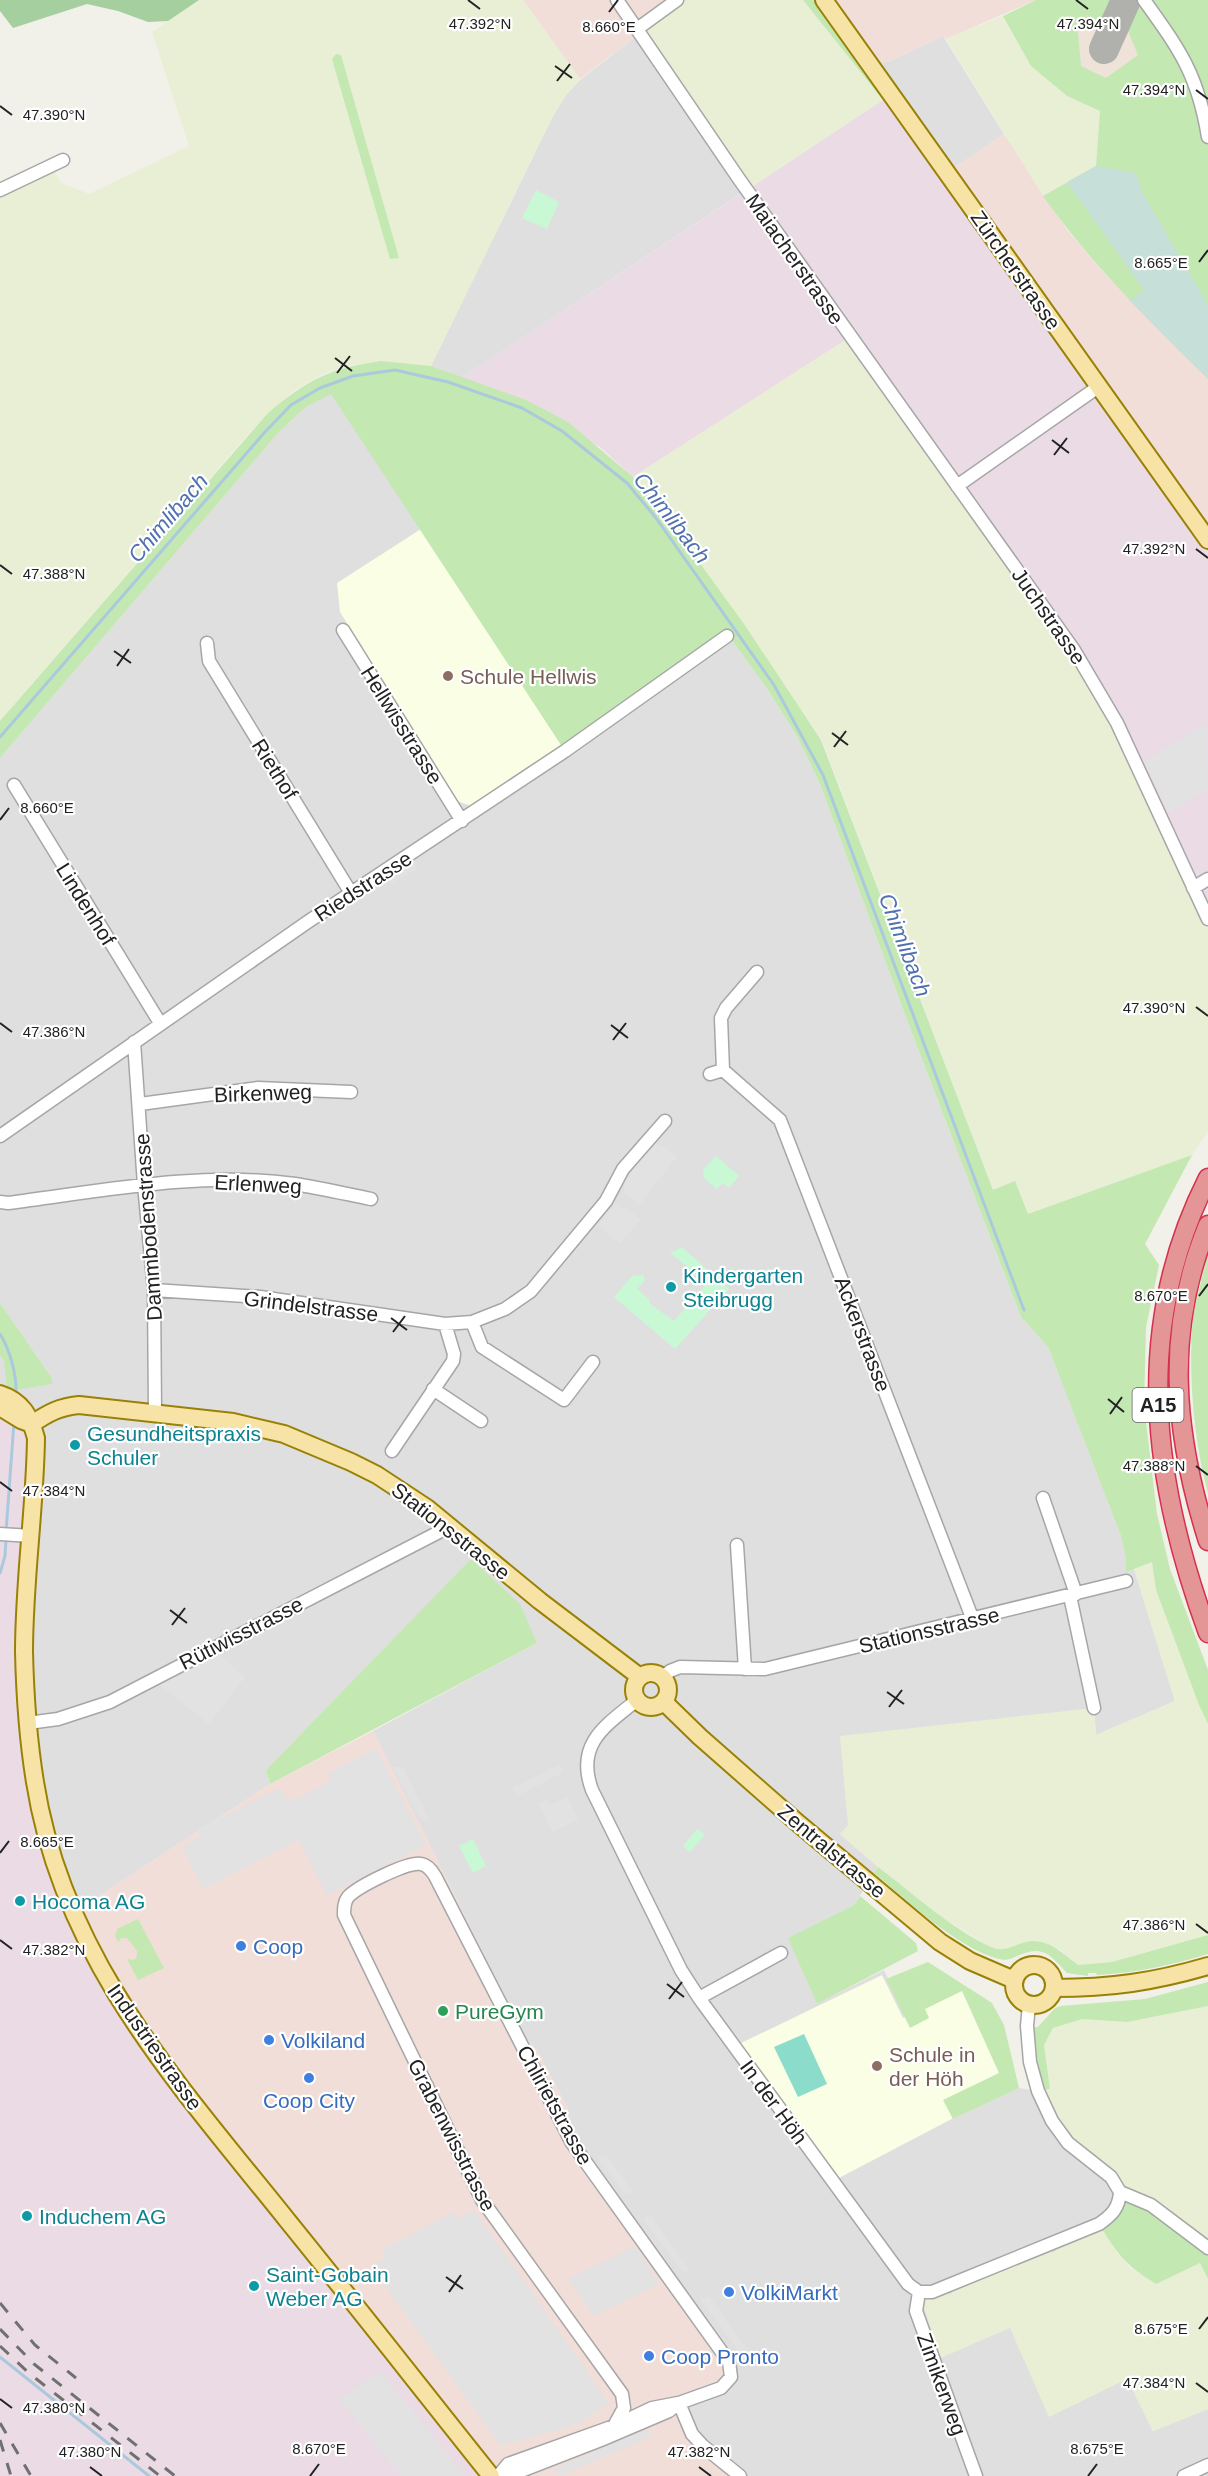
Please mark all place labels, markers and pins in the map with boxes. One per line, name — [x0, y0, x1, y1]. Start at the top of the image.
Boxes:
place label: Schule Hellwis — [460, 665, 597, 688]
marker: Schule Hellwis — [441, 669, 455, 683]
place label: Kindergarten Steibrugg — [683, 1264, 803, 1311]
marker: Kindergarten Steibrugg — [664, 1280, 678, 1294]
place label: Gesundheitspraxis Schuler — [87, 1422, 261, 1469]
marker: Gesundheitspraxis Schuler — [68, 1438, 82, 1452]
place label: Hocoma AG — [32, 1890, 145, 1913]
marker: Hocoma AG — [13, 1894, 27, 1908]
place label: Coop — [253, 1935, 303, 1958]
marker: Coop — [234, 1939, 248, 1953]
place label: PureGym — [455, 2000, 544, 2023]
marker: PureGym — [436, 2004, 450, 2018]
place label: Volkiland — [281, 2029, 365, 2052]
marker: Volkiland — [262, 2033, 276, 2047]
place label: Schule in der Höh — [889, 2043, 975, 2090]
marker: Schule in der Höh — [870, 2059, 884, 2073]
marker: Coop City — [302, 2071, 316, 2085]
place label: Coop City — [263, 2089, 356, 2112]
place label: Induchem AG — [39, 2205, 166, 2228]
marker: Induchem AG — [20, 2209, 34, 2223]
place label: Saint-Gobain Weber AG — [266, 2263, 389, 2310]
marker: Saint-Gobain Weber AG — [247, 2279, 261, 2293]
place label: VolkiMarkt — [741, 2281, 838, 2304]
marker: VolkiMarkt — [722, 2285, 736, 2299]
place label: Coop Pronto — [661, 2345, 779, 2368]
marker: Coop Pronto — [642, 2349, 656, 2363]

